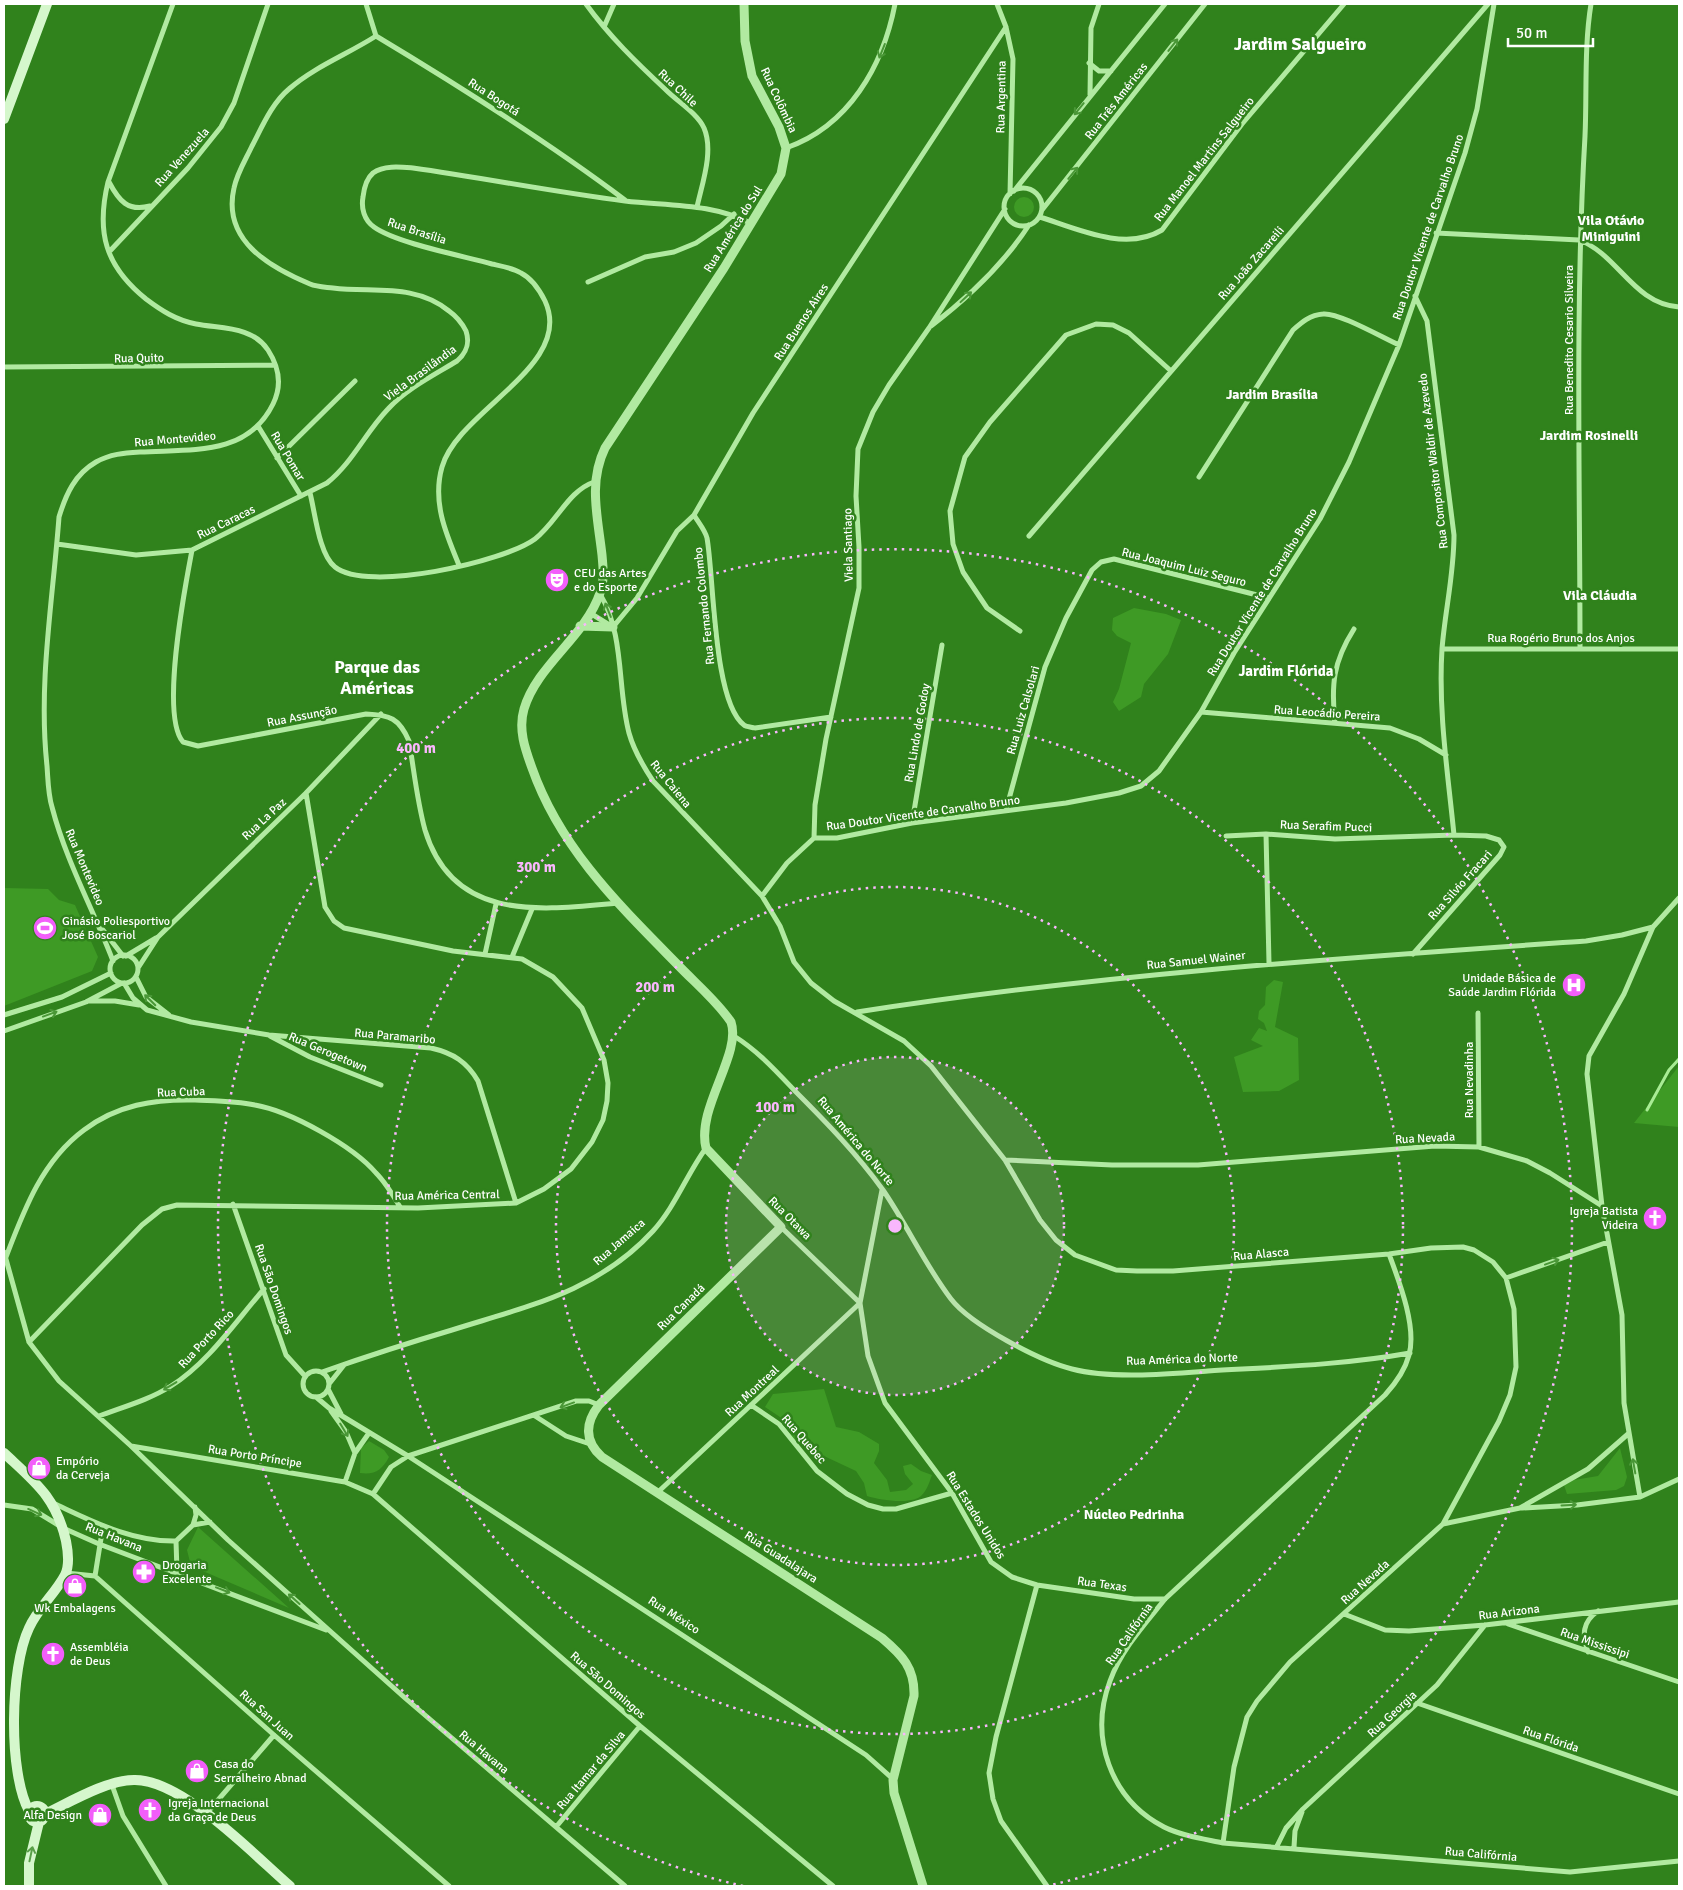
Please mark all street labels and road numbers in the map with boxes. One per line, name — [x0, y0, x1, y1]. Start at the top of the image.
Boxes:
street label: Rua Argentina — [993, 60, 1010, 134]
street label: Rua Três Américas — [1082, 60, 1151, 143]
street label: Rua Colômbia — [757, 65, 800, 135]
street label: Rua Chile — [655, 66, 701, 110]
street label: Rua Bogotá — [465, 75, 522, 120]
street label: Rua Manoel Martins Salgueiro — [1151, 94, 1258, 225]
street label: Rua Venezuela — [152, 125, 213, 190]
street label: Rua Doutor Vicente de Carvalho Bruno — [1390, 132, 1467, 322]
street label: Rua América do Sul — [701, 183, 766, 275]
street label: Rua Brasília — [385, 215, 448, 248]
street label: Rua João Zacareili — [1215, 223, 1288, 303]
street label: Rua Benedito Cesario Silveira — [1562, 265, 1577, 415]
street label: Rua Buenos Aires — [771, 281, 832, 364]
street label: Viela Brasilândia — [381, 342, 460, 405]
street label: Rua Quito — [114, 351, 164, 366]
street label: Rua Compositor Waldir de Azevedo — [1415, 372, 1452, 550]
street label: Rua Montevideo — [134, 428, 216, 451]
street label: Rua Pomar — [267, 429, 308, 484]
street label: Rua Caracas — [195, 502, 258, 543]
street label: Rua Doutor Vicente de Carvalho Bruno — [1204, 505, 1321, 679]
street label: Viela Santiago — [840, 508, 857, 582]
street label: Rua Joaquim Luiz Seguro — [1120, 545, 1248, 590]
street label: Rua Fernando Colombo — [691, 546, 718, 665]
street label: Rua Rogério Bruno dos Anjos — [1487, 631, 1635, 646]
street label: Rua Luiz Calsolari — [1004, 664, 1043, 756]
street label: Rua Lindo de Godoy — [901, 682, 934, 784]
street label: Rua Assunção — [266, 702, 338, 731]
street label: Rua Leocádio Pereira — [1273, 702, 1381, 725]
street label: Rua Caiena — [647, 757, 695, 811]
street label: Rua Doutor Vicente de Carvalho Bruno — [825, 792, 1021, 835]
street label: Rua La Paz — [239, 795, 290, 844]
street label: Rua Serafim Pucci — [1280, 817, 1372, 836]
street label: Rua Montevideo — [62, 827, 107, 908]
street label: Rua Silvio Fracari — [1425, 847, 1496, 923]
street label: Rua Samuel Wainer — [1146, 948, 1247, 973]
street label: Rua Paramaribo — [354, 1025, 436, 1048]
street label: Rua Gerogetown — [286, 1029, 369, 1076]
street label: Rua Nevadinha — [1462, 1042, 1477, 1118]
street label: Rua Cuba — [157, 1084, 205, 1101]
street label: Rua América do Norte — [814, 1094, 897, 1189]
street label: Rua Nevada — [1395, 1129, 1455, 1148]
street label: Rua América Central — [394, 1187, 500, 1204]
street label: Rua Otawa — [765, 1194, 814, 1243]
street label: Rua Jamaica — [590, 1216, 648, 1269]
street label: Rua São Domingos — [251, 1242, 296, 1337]
street label: Rua Alasca — [1232, 1245, 1290, 1264]
street label: Rua Canadá — [654, 1281, 708, 1334]
street label: Rua Porto Rico — [175, 1307, 237, 1372]
street label: Rua América do Norte — [1126, 1350, 1238, 1369]
street label: Rua Montreal — [722, 1362, 783, 1420]
street label: Rua Quebec — [778, 1412, 829, 1467]
street label: Rua Porto Príncipe — [207, 1442, 303, 1471]
street label: Rua Estados Unidos — [943, 1469, 1009, 1562]
street label: Rua Havana — [83, 1519, 145, 1556]
street label: Rua Guadalajara — [741, 1528, 820, 1587]
street label: Rua Nevada — [1338, 1557, 1393, 1608]
street label: Rua Texas — [1076, 1574, 1128, 1595]
street label: Rua México — [645, 1593, 702, 1638]
street label: Rua Califórnia — [1102, 1600, 1156, 1668]
street label: Rua Arizona — [1478, 1601, 1541, 1624]
street label: Rua Mississipi — [1558, 1625, 1631, 1662]
street label: Rua São Domingos — [567, 1649, 648, 1722]
street label: Rua San Juan — [236, 1687, 297, 1744]
street label: Rua Georgia — [1365, 1688, 1420, 1741]
street label: Rua Flórida — [1521, 1723, 1581, 1756]
street label: Rua Havana — [456, 1727, 512, 1778]
street label: Rua Itamar da Silva — [554, 1728, 629, 1813]
street label: Rua Califórnia — [1444, 1844, 1518, 1865]

